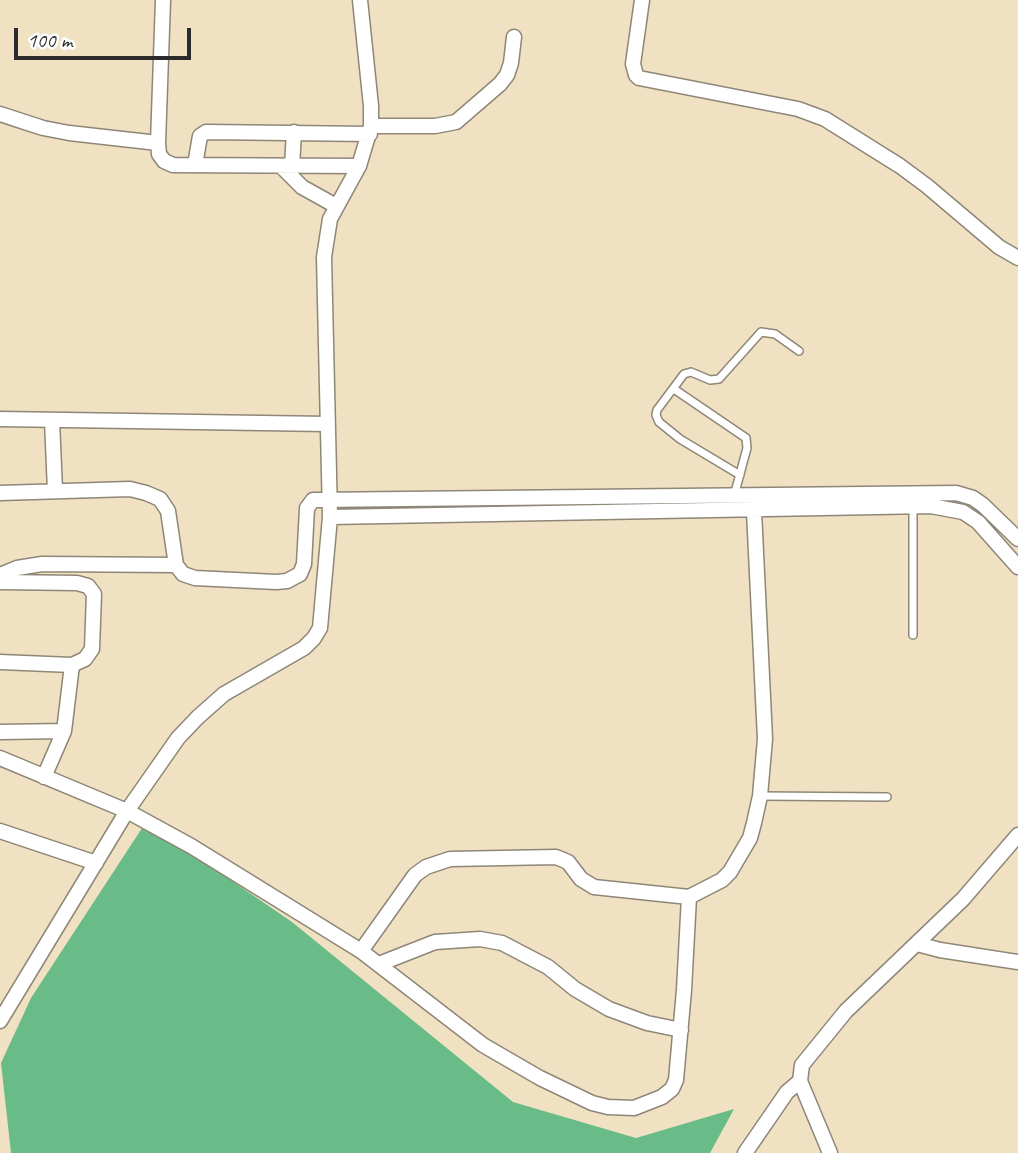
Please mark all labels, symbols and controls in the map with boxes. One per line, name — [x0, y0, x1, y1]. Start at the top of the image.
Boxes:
scale bar — [18, 14, 194, 58]
text: 100 m — [27, 27, 72, 53]

